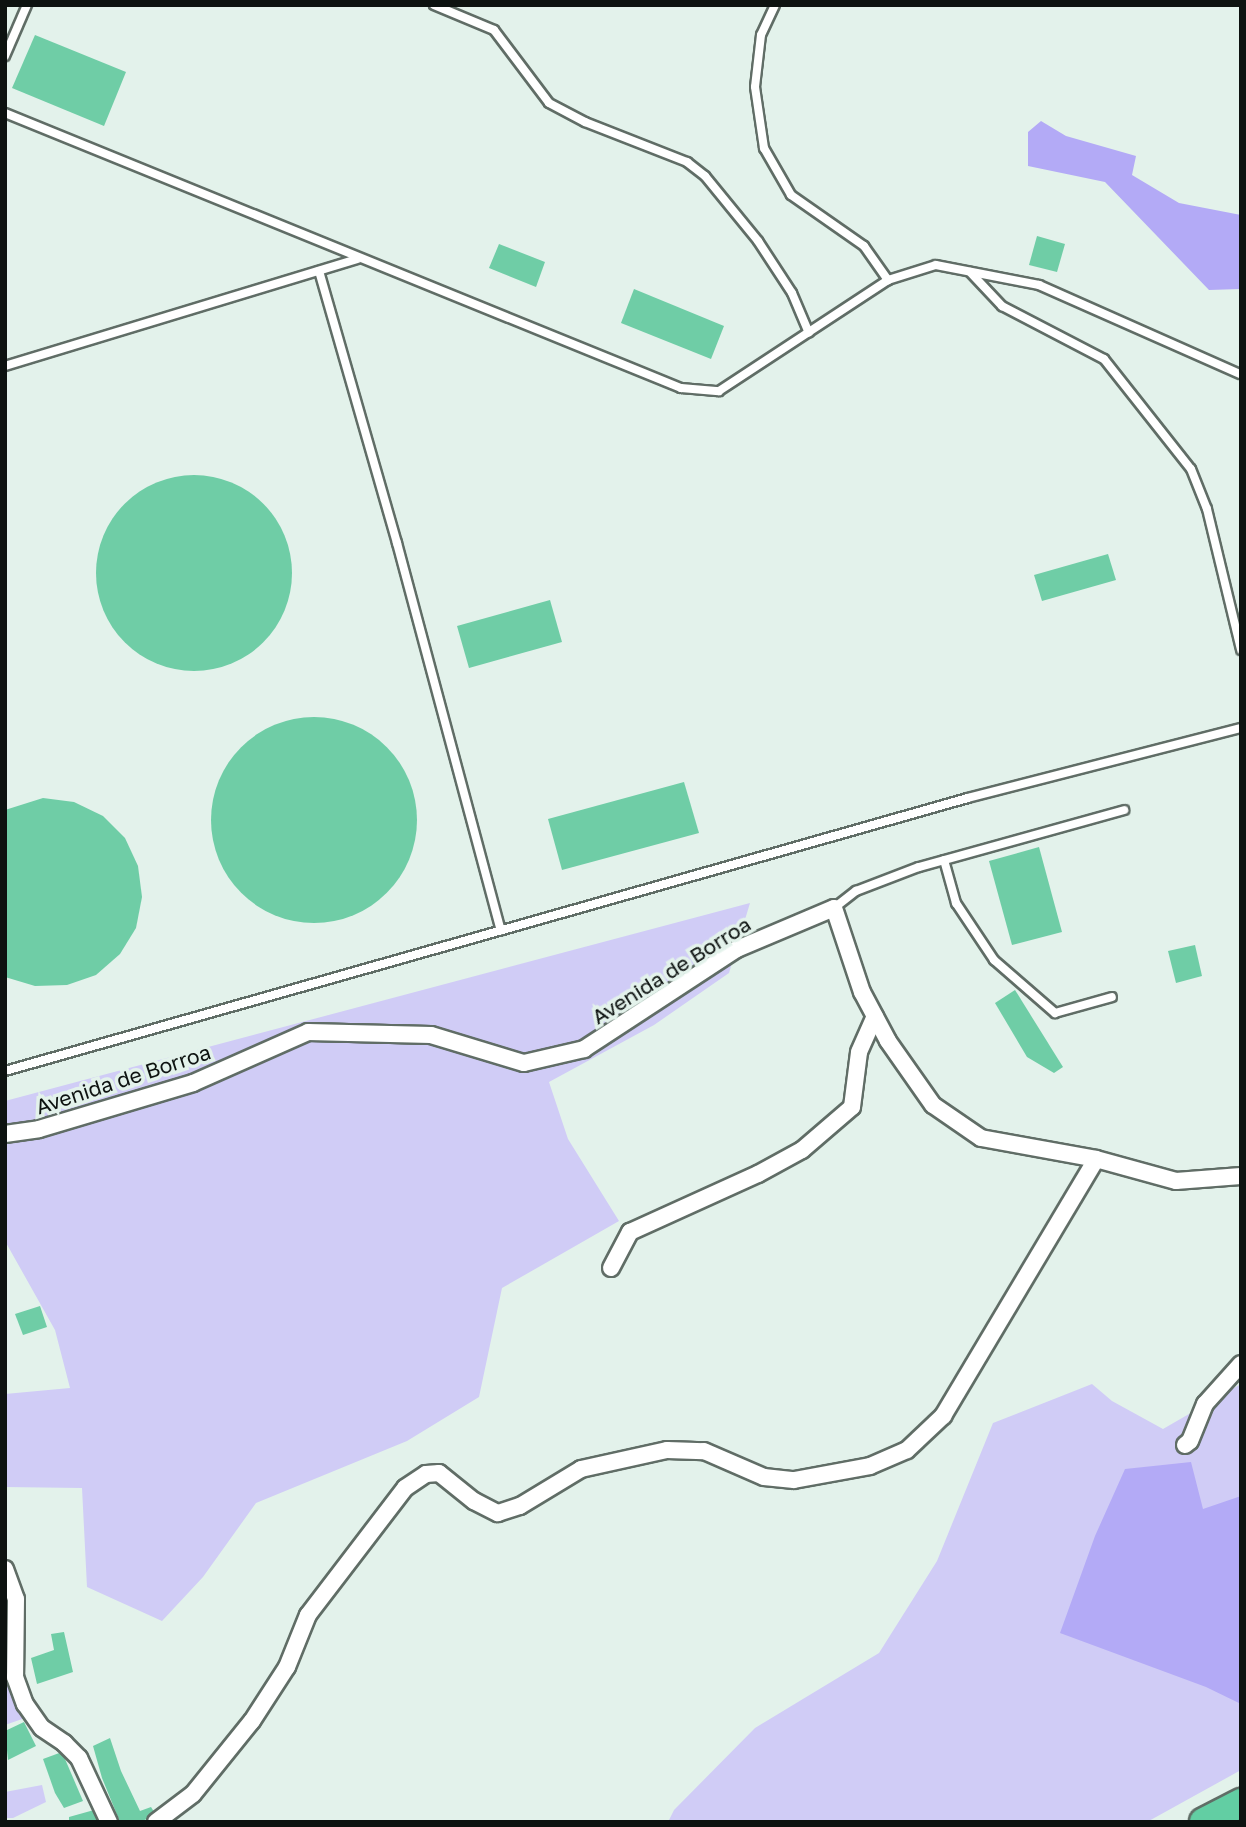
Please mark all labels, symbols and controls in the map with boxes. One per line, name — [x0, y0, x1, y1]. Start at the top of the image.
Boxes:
street label: Avenida de Borroa — [587, 911, 755, 1029]
street label: Avenida de Borroa — [32, 1039, 214, 1119]

